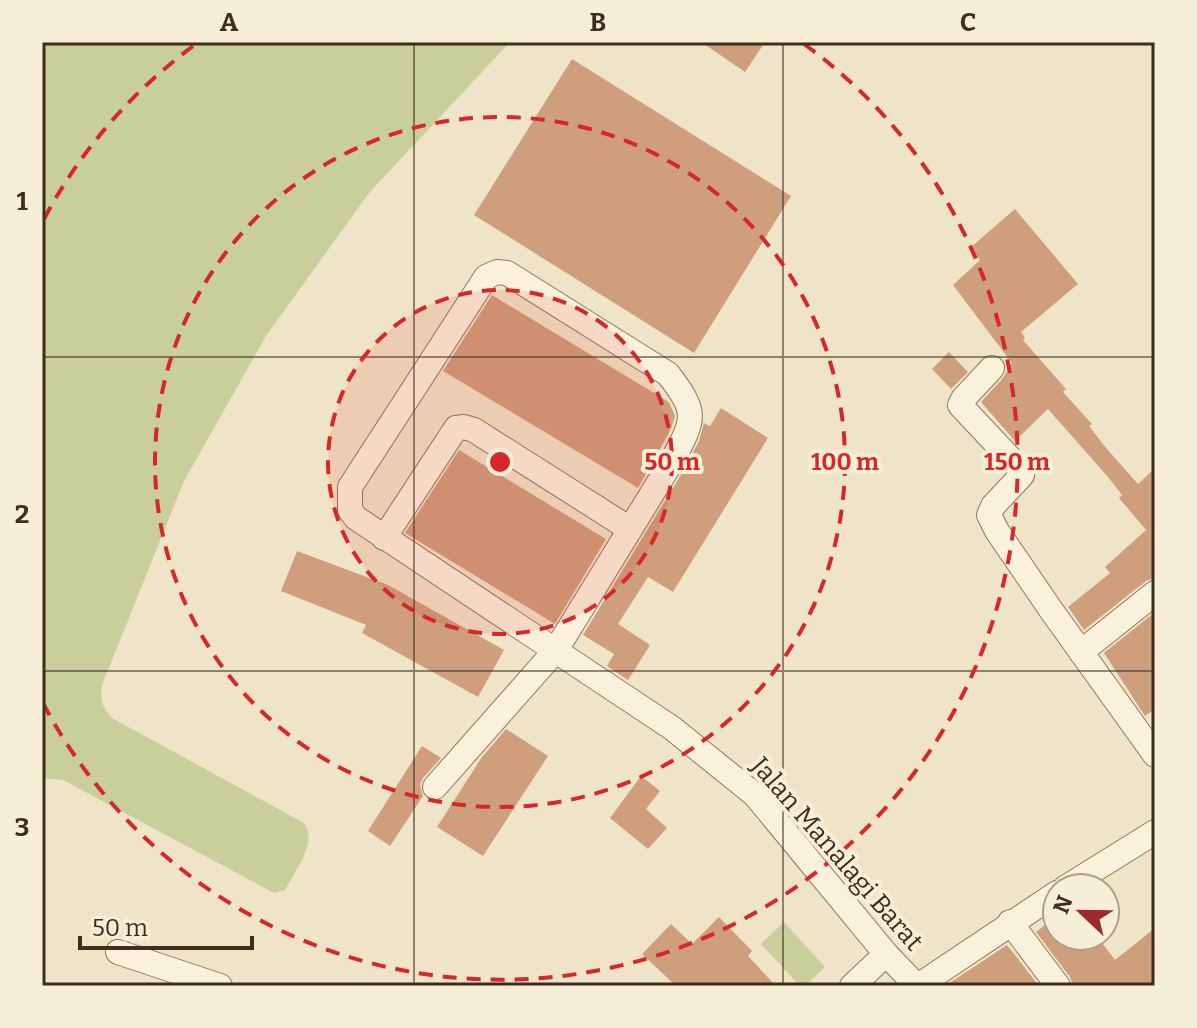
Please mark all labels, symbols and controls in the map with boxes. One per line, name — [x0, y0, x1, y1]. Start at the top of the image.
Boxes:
text: A — [220, 7, 239, 38]
text: B — [590, 7, 606, 38]
text: C — [960, 7, 976, 38]
text: 1 — [16, 186, 28, 217]
centre of rings — [486, 448, 514, 476]
text: 50 m — [644, 448, 700, 476]
text: 100 m — [811, 448, 879, 476]
text: 150 m — [984, 448, 1050, 476]
text: 2 — [15, 499, 29, 530]
street label: Jalan Manalagi Barat — [744, 750, 930, 957]
text: 3 — [15, 812, 29, 843]
north arrow — [1041, 872, 1121, 952]
text: N — [1047, 892, 1079, 918]
scale bar — [80, 900, 252, 950]
text: 50 m — [92, 914, 148, 942]

